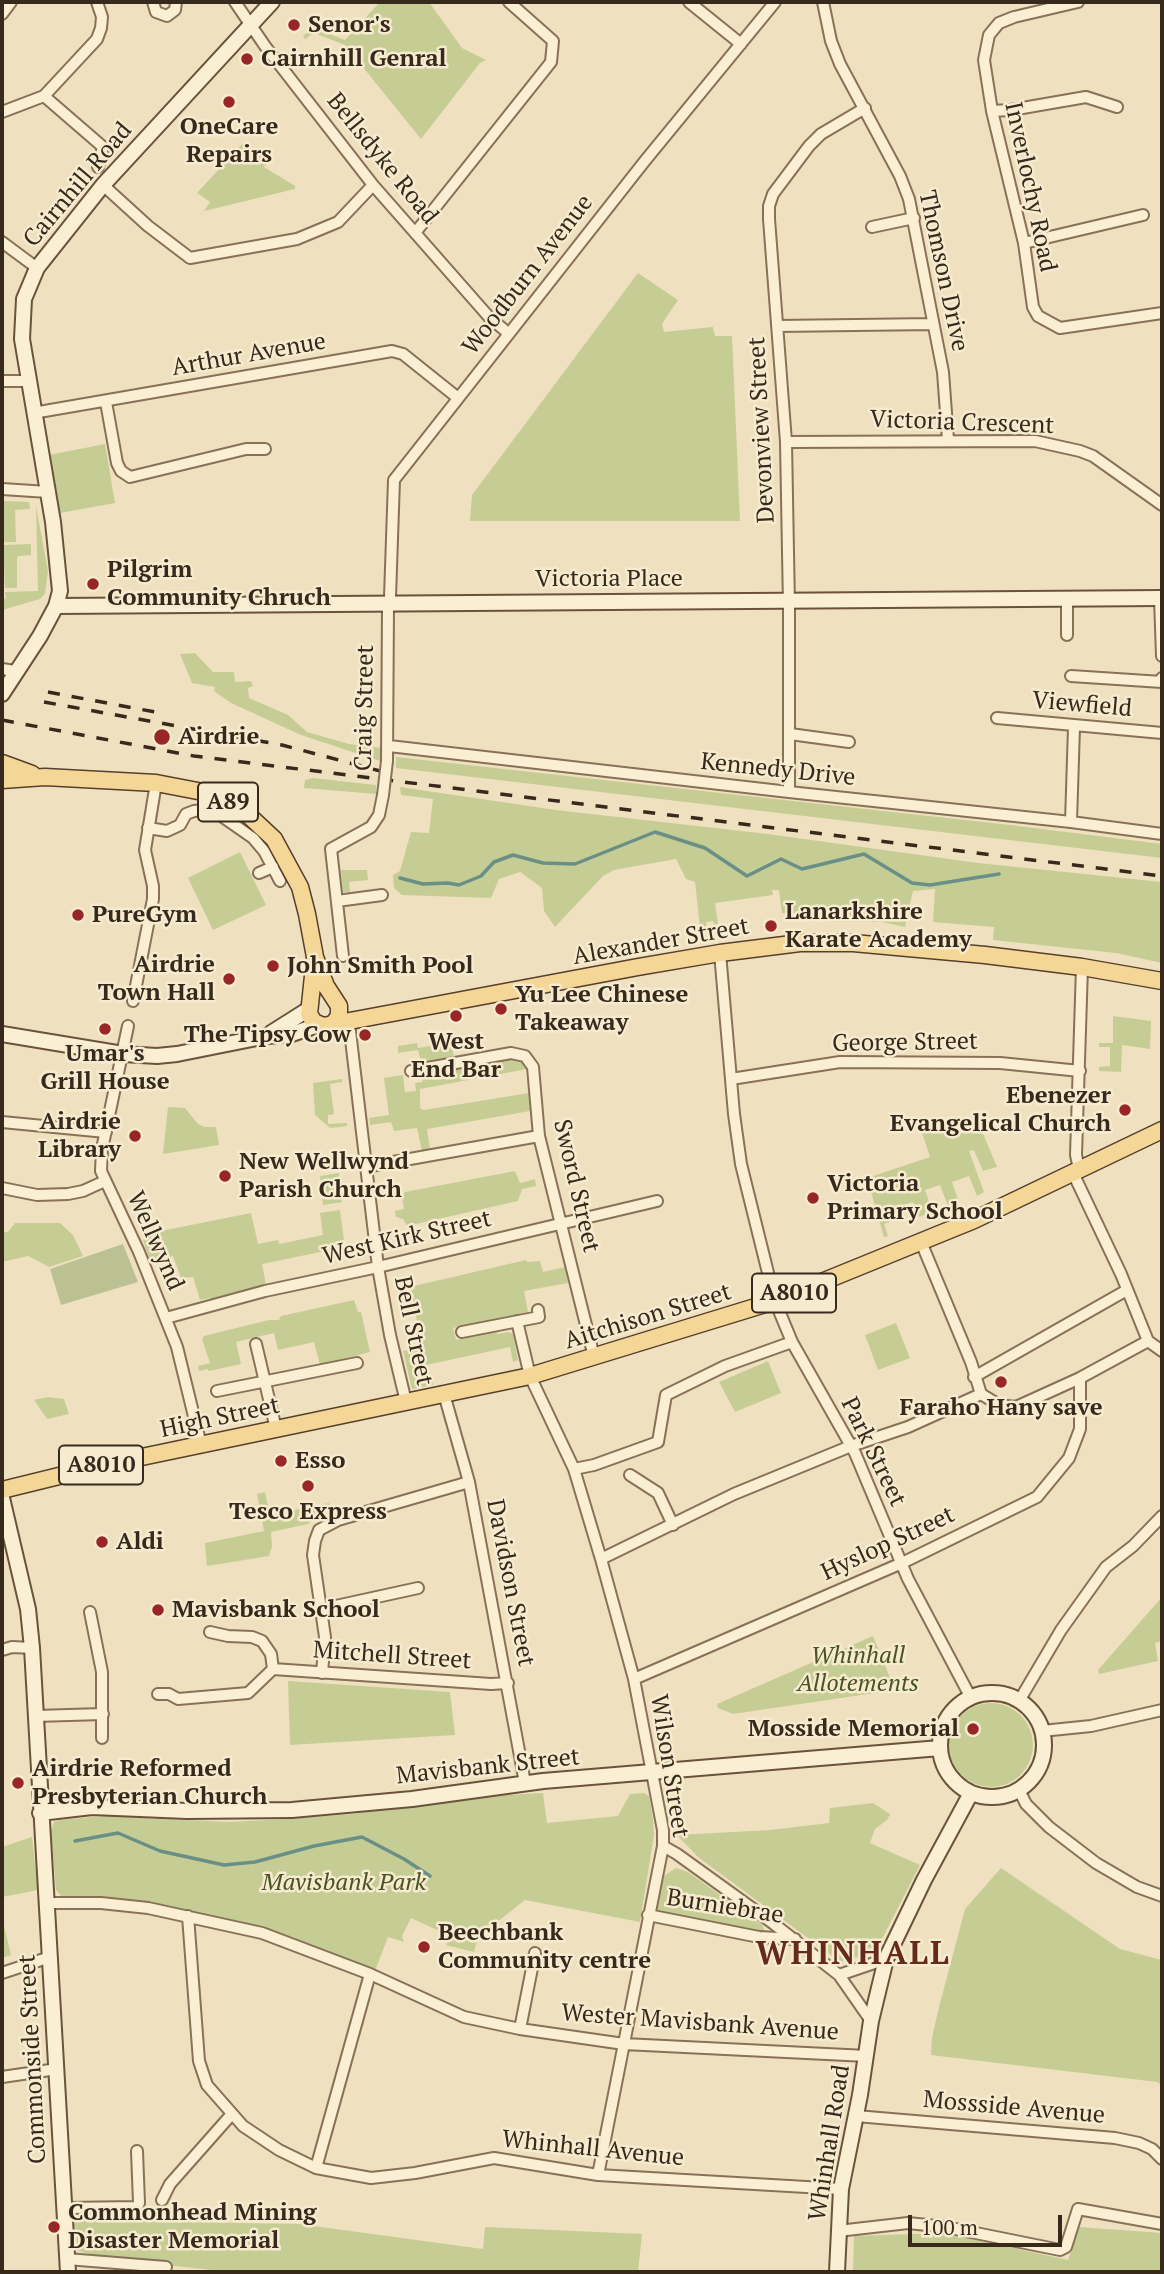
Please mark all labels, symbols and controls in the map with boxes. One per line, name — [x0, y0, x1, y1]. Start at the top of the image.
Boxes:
place label: Senor's — [308, 11, 391, 39]
marker: Senor's — [286, 17, 302, 33]
place label: Cairnhill Genral — [261, 45, 447, 73]
marker: Cairnhill Genral — [239, 51, 255, 67]
street label: Bellsdyke Road — [320, 88, 444, 230]
marker: OneCare Repairs — [221, 94, 237, 110]
street label: Inverlochy Road — [998, 99, 1062, 275]
place label: OneCare Repairs — [180, 113, 278, 169]
street label: Cairnhill Road — [18, 117, 138, 253]
street label: Thomson Drive — [912, 188, 974, 354]
street label: Woodburn Avenue — [456, 189, 600, 361]
street label: Arthur Avenue — [170, 327, 328, 383]
street label: Devonview Street — [743, 336, 781, 524]
street label: Victoria Crescent — [869, 405, 1055, 441]
place label: Pilgrim Community Chruch — [107, 556, 331, 612]
street label: Victoria Place — [535, 565, 683, 593]
marker: Pilgrim Community Chruch — [85, 576, 101, 592]
street label: Craig Street — [349, 645, 381, 771]
street label: Viewfield — [1031, 686, 1133, 724]
place label: Airdrie — [178, 723, 259, 751]
marker: Airdrie — [152, 727, 172, 747]
street label: Kennedy Drive — [699, 748, 857, 792]
road number: A89 — [198, 782, 258, 822]
place label: Lanarkshire Karate Academy — [785, 898, 972, 954]
place label: PureGym — [92, 901, 197, 929]
marker: PureGym — [70, 907, 86, 923]
street label: Alexander Street — [571, 912, 751, 972]
marker: Lanarkshire Karate Academy — [763, 918, 779, 934]
place label: Airdrie Town Hall — [98, 951, 215, 1007]
place label: John Smith Pool — [287, 952, 473, 980]
marker: John Smith Pool — [265, 958, 281, 974]
marker: Airdrie Town Hall — [221, 971, 237, 987]
place label: Yu Lee Chinese Takeaway — [515, 981, 688, 1037]
marker: Yu Lee Chinese Takeaway — [493, 1001, 509, 1017]
marker: West End Bar — [448, 1008, 464, 1024]
marker: Umar's Grill House — [97, 1021, 113, 1037]
place label: The Tipsy Cow — [184, 1021, 351, 1049]
marker: The Tipsy Cow — [357, 1027, 373, 1043]
street label: George Street — [832, 1027, 978, 1059]
place label: West End Bar — [411, 1028, 501, 1084]
place label: Umar's Grill House — [40, 1040, 170, 1096]
place label: Ebenezer Evangelical Church — [890, 1082, 1111, 1138]
marker: Ebenezer Evangelical Church — [1117, 1102, 1133, 1118]
place label: Airdrie Library — [38, 1108, 121, 1164]
street label: Sword Street — [547, 1117, 605, 1255]
marker: Airdrie Library — [127, 1128, 143, 1144]
place label: New Wellwynd Parish Church — [239, 1148, 409, 1204]
marker: New Wellwynd Parish Church — [217, 1168, 233, 1184]
place label: Victoria Primary School — [827, 1170, 1003, 1226]
street label: Wellwynd — [120, 1187, 190, 1295]
marker: Victoria Primary School — [805, 1190, 821, 1206]
street label: West Kirk Street — [320, 1205, 494, 1271]
street label: Bell Street — [387, 1274, 439, 1388]
road number: A8010 — [752, 1274, 836, 1312]
street label: Aitchison Street — [561, 1278, 735, 1356]
marker: Faraho Hany save — [993, 1374, 1009, 1390]
street label: High Street — [158, 1391, 282, 1445]
street label: Park Street — [834, 1393, 912, 1511]
place label: Faraho Hany save — [899, 1394, 1103, 1422]
road number: A8010 — [59, 1446, 143, 1484]
place label: Esso — [295, 1447, 345, 1475]
marker: Esso — [273, 1453, 289, 1469]
marker: Tesco Express — [300, 1478, 316, 1494]
street label: Davidson Street — [480, 1497, 540, 1669]
place label: Tesco Express — [229, 1498, 387, 1526]
street label: Hyslop Street — [817, 1501, 959, 1587]
place label: Aldi — [116, 1528, 164, 1556]
marker: Aldi — [94, 1534, 110, 1550]
place label: Mavisbank School — [172, 1596, 380, 1624]
marker: Mavisbank School — [150, 1602, 166, 1618]
street label: Mitchell Street — [312, 1636, 472, 1676]
park label: Whinhall Allotements — [797, 1642, 919, 1698]
street label: Wilson Street — [643, 1692, 695, 1840]
place label: Mosside Memorial — [748, 1715, 959, 1743]
marker: Mosside Memorial — [965, 1721, 981, 1737]
street label: Mavisbank Street — [395, 1743, 581, 1791]
place label: Airdrie Reformed Presbyterian Church — [32, 1755, 267, 1811]
marker: Airdrie Reformed Presbyterian Church — [10, 1775, 26, 1791]
park label: Mavisbank Park — [262, 1869, 426, 1897]
street label: Burniebrae — [665, 1884, 785, 1930]
place label: Beechbank Community centre — [438, 1919, 651, 1975]
district label: WHINHALL — [756, 1936, 950, 1974]
marker: Beechbank Community centre — [416, 1939, 432, 1955]
street label: Commonside Street — [13, 1953, 53, 2165]
street label: Wester Mavisbank Avenue — [560, 1999, 840, 2047]
street label: Whinhall Road — [803, 2063, 857, 2223]
street label: Mossside Avenue — [922, 2086, 1106, 2130]
street label: Whinhall Avenue — [500, 2125, 686, 2173]
place label: Commonhead Mining Disaster Memorial — [68, 2199, 317, 2255]
scale bar — [912, 2200, 1066, 2244]
text: 100 m — [921, 2213, 978, 2241]
marker: Commonhead Mining Disaster Memorial — [46, 2219, 62, 2235]

